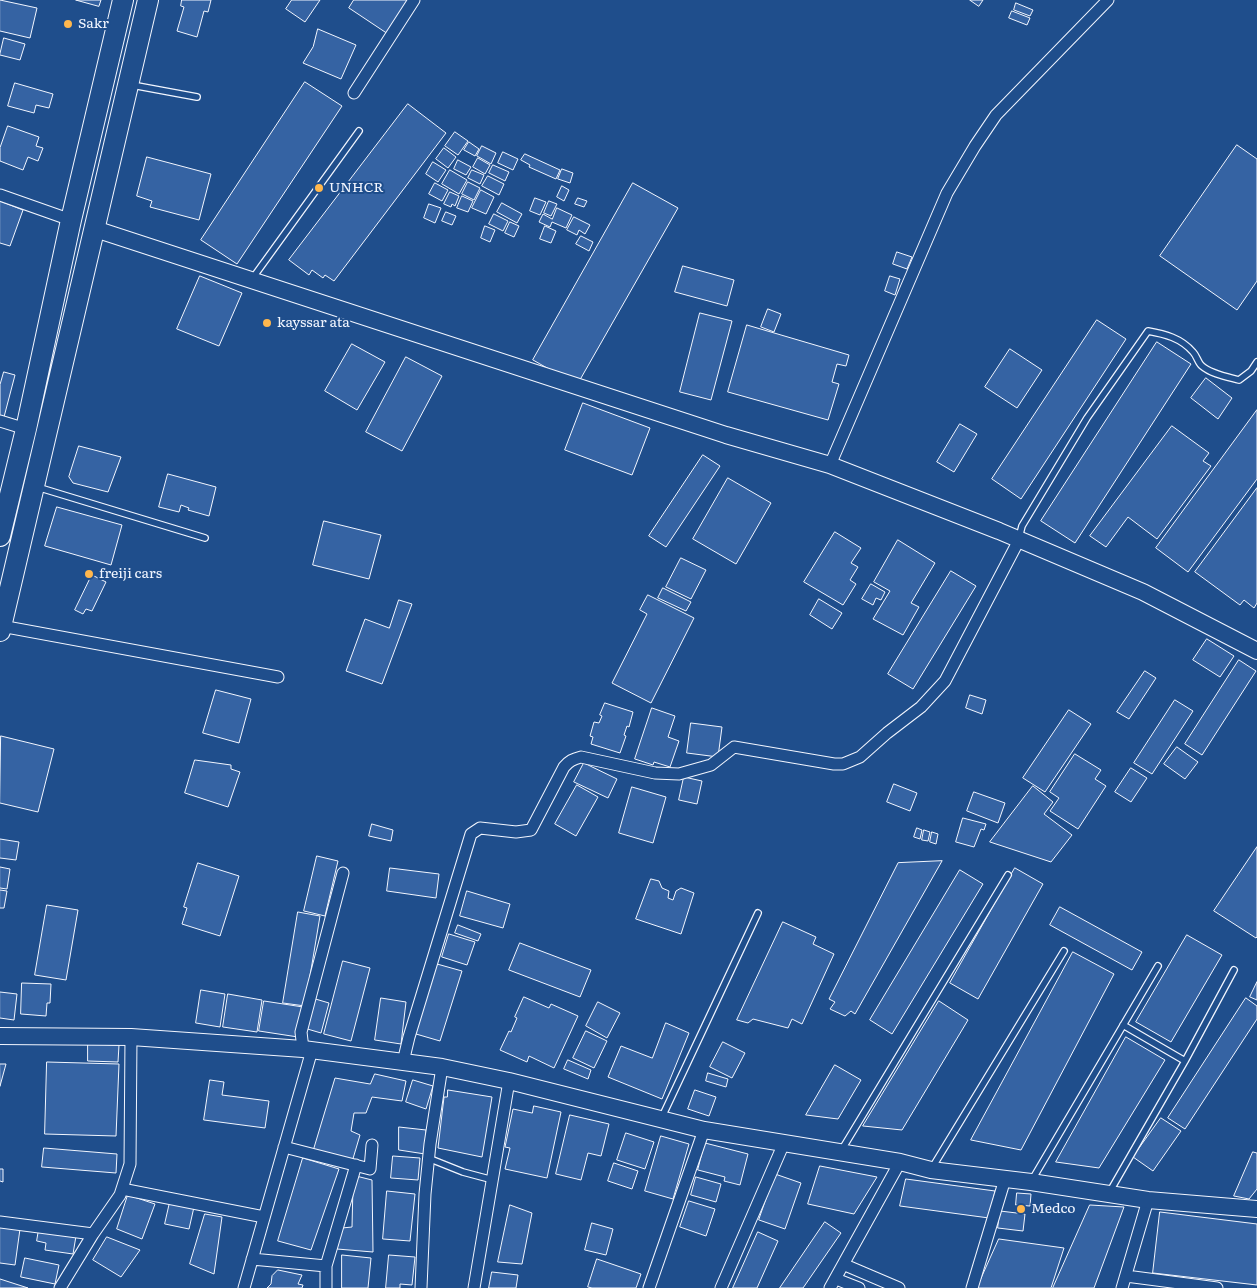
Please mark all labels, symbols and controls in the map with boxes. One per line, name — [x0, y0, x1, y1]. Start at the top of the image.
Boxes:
place label: Sakr — [78, 16, 109, 32]
marker: Sakr — [62, 18, 74, 30]
place label: UNHCR — [329, 180, 384, 196]
marker: UNHCR — [313, 182, 325, 194]
place label: kayssar ata — [277, 315, 350, 331]
marker: kayssar ata — [261, 317, 273, 329]
place label: freiji cars — [99, 566, 162, 582]
marker: freiji cars — [83, 568, 95, 580]
place label: Medco — [1031, 1201, 1076, 1217]
marker: Medco — [1015, 1203, 1027, 1215]

